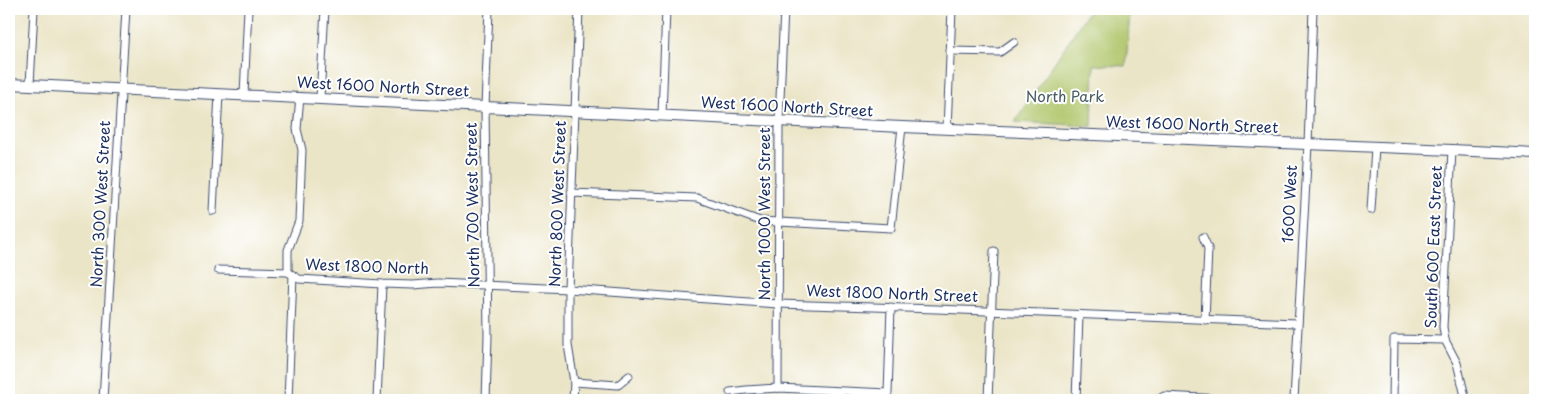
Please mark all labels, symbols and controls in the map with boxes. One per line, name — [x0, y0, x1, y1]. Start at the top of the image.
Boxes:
street label: West 1600 North Street — [296, 69, 470, 102]
park label: North Park — [1026, 84, 1104, 107]
street label: West 1600 North Street — [700, 89, 874, 122]
street label: West 1600 North Street — [1105, 109, 1279, 138]
street label: North 300 West Street — [84, 120, 115, 288]
street label: North 800 West Street — [542, 120, 571, 288]
street label: North 700 West Street — [459, 122, 484, 288]
street label: North 1000 West Street — [752, 127, 775, 301]
street label: 1600 West — [1275, 164, 1302, 243]
street label: South 600 East Street — [1418, 165, 1447, 329]
street label: West 1800 North — [305, 252, 429, 279]
street label: West 1800 North Street — [806, 278, 978, 307]

